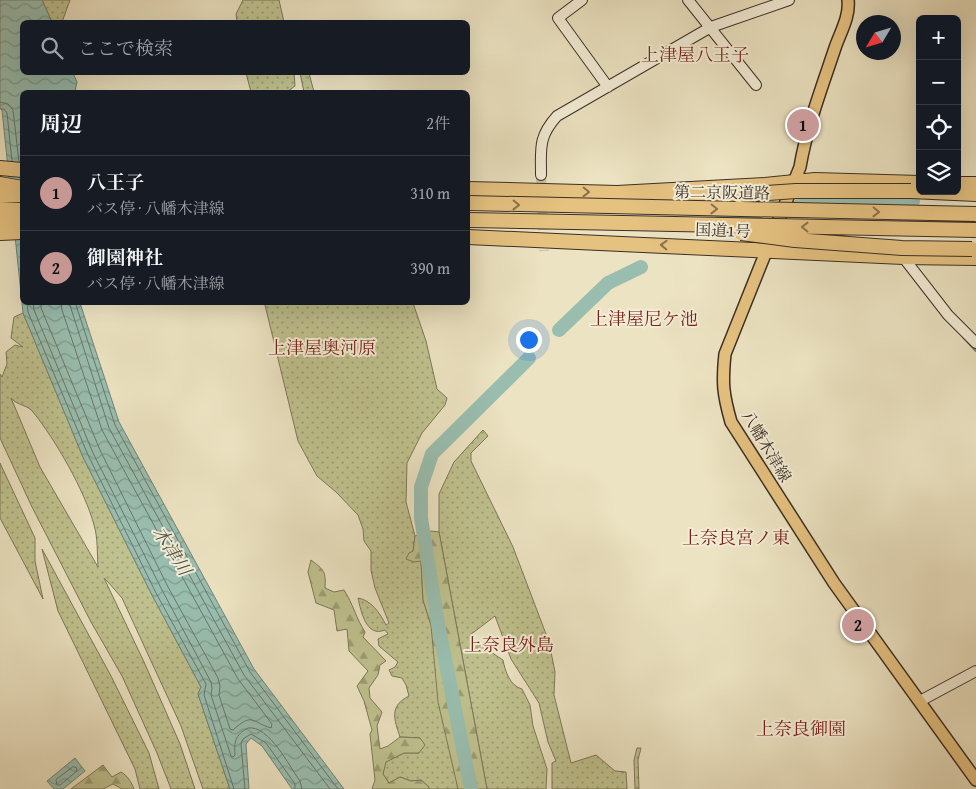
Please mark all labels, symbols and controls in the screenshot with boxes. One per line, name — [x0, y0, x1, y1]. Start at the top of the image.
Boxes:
north arrow — [856, 15, 901, 60]
map controls — [916, 15, 961, 195]
button: + — [916, 15, 961, 60]
search box — [20, 20, 470, 75]
icon: search — [38, 34, 66, 62]
text: ここで検索 — [78, 34, 173, 62]
district label: 上津屋八王子 — [641, 41, 749, 68]
button: − — [916, 60, 961, 105]
button: locate — [916, 105, 961, 150]
pin: 1 — [787, 106, 819, 144]
text: 周辺 — [40, 108, 82, 139]
text: 2件 — [426, 111, 450, 135]
button: layers — [916, 150, 961, 195]
text: 八王子 — [87, 168, 144, 196]
street label: 第二京阪道路 — [674, 179, 770, 205]
text: 1 — [52, 181, 60, 205]
text: 310 m — [410, 181, 450, 205]
one-way arrow — [582, 187, 590, 197]
text: バス停 · 八幡木津線 — [87, 196, 225, 220]
one-way arrow — [512, 199, 520, 210]
one-way arrow — [710, 204, 718, 215]
one-way arrow — [872, 207, 880, 218]
street label: 国道1号 — [695, 217, 751, 243]
one-way arrow — [801, 221, 809, 232]
one-way arrow — [660, 240, 668, 251]
text: 御園神社 — [87, 243, 163, 271]
text: 2 — [52, 256, 60, 280]
text: 390 m — [410, 256, 450, 280]
text: バス停 · 八幡木津線 — [87, 271, 225, 295]
district label: 上津屋尼ケ池 — [590, 305, 698, 332]
your location — [516, 327, 542, 353]
district label: 上津屋奥河原 — [268, 334, 376, 361]
street label: 八幡木津線 — [736, 406, 798, 486]
water label: 木津川 — [146, 521, 200, 582]
district label: 上奈良宮ノ東 — [682, 524, 790, 551]
pin: 2 — [842, 606, 874, 644]
district label: 上奈良外島 — [464, 631, 554, 658]
district label: 上奈良御園 — [756, 715, 846, 742]

